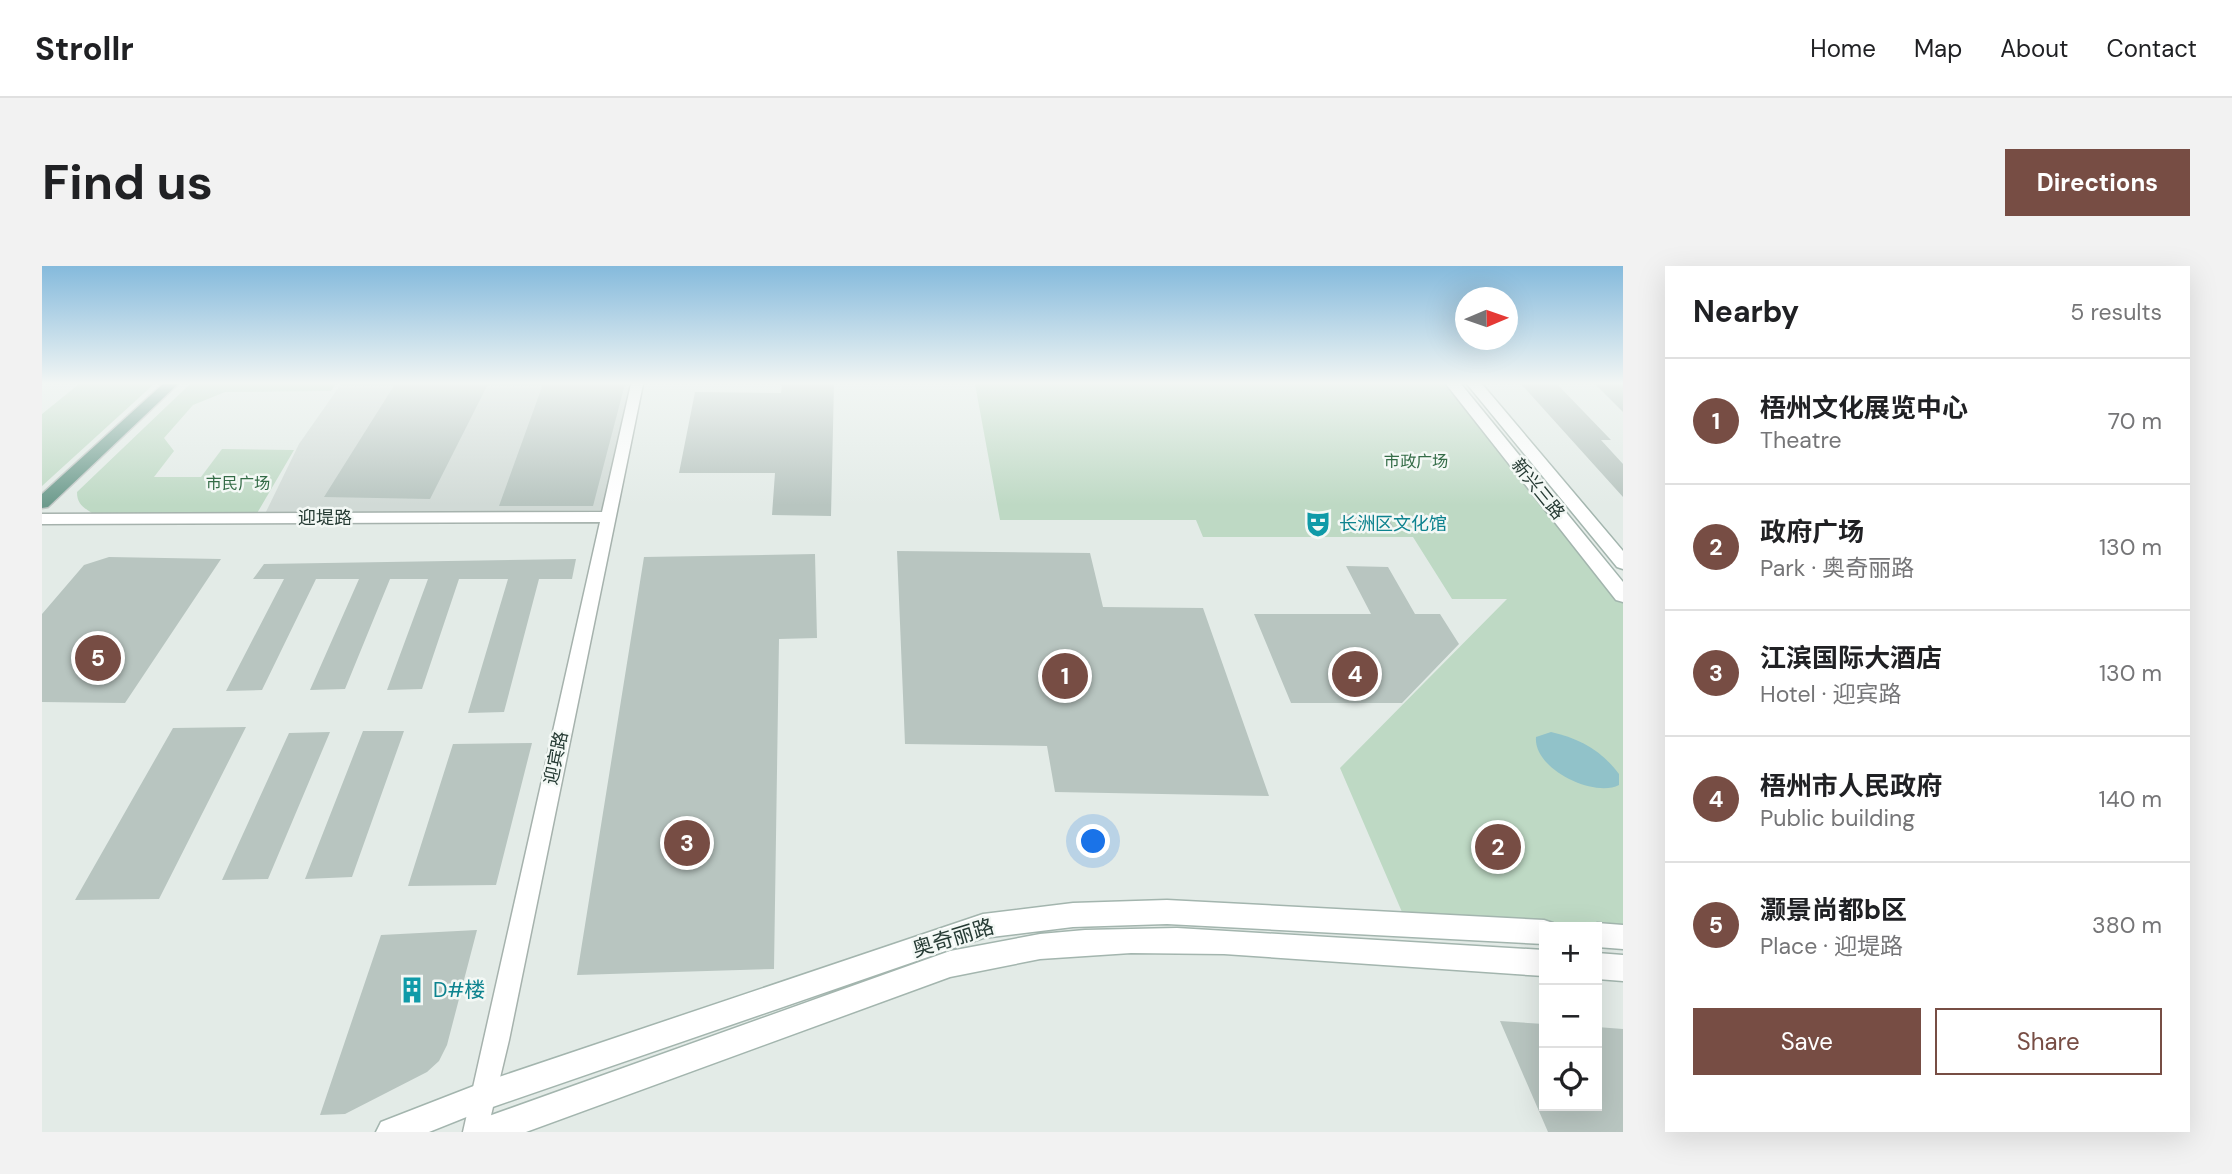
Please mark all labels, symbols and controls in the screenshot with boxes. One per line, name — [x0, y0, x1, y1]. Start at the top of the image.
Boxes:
text: Strollr — [35, 27, 134, 70]
text: Home — [1810, 33, 1876, 64]
text: Map — [1914, 33, 1962, 64]
text: About — [2000, 33, 2069, 64]
text: Contact — [2107, 33, 2197, 64]
button: Directions — [2005, 149, 2190, 216]
text: Find us — [42, 150, 213, 214]
north arrow — [1455, 287, 1518, 350]
text: Nearby — [1693, 292, 1799, 331]
text: 5 results — [2070, 297, 2162, 327]
text: 梧州文化展览中心 — [1760, 391, 1968, 425]
text: 1 — [1712, 406, 1720, 436]
text: 70 m — [2108, 406, 2162, 436]
text: Theatre — [1760, 425, 1842, 455]
park label: 市政广场 — [1384, 451, 1448, 472]
street label: 新兴三路 — [1506, 453, 1570, 525]
park label: 市民广场 — [206, 473, 270, 494]
street label: 迎堤路 — [298, 506, 352, 530]
theatre icon: 长洲区文化馆 — [1303, 509, 1333, 539]
place label: 长洲区文化馆 — [1339, 512, 1447, 536]
text: 政府广场 — [1760, 515, 1864, 549]
text: 2 — [1709, 532, 1723, 562]
text: 130 m — [2099, 532, 2162, 562]
text: Park · 奥奇丽路 — [1760, 553, 1914, 583]
pin: 5 — [75, 632, 121, 684]
text: 江滨国际大酒店 — [1760, 641, 1942, 675]
pin: 4 — [1332, 648, 1378, 700]
pin: 1 — [1042, 650, 1088, 702]
text: 3 — [1709, 658, 1723, 688]
text: 130 m — [2099, 658, 2162, 688]
text: Hotel · 迎宾路 — [1760, 679, 1902, 709]
street label: 迎宾路 — [539, 729, 573, 787]
text: 梧州市人民政府 — [1760, 769, 1942, 803]
text: 4 — [1709, 784, 1723, 814]
text: 140 m — [2099, 784, 2162, 814]
text: Public building — [1760, 803, 1915, 833]
pin: 3 — [664, 817, 710, 869]
pin: 2 — [1475, 821, 1521, 873]
your location — [1076, 824, 1110, 858]
text: 灏景尚都b区 — [1760, 893, 1907, 927]
text: 5 — [1709, 910, 1723, 940]
text: 380 m — [2092, 910, 2162, 940]
street label: 奥奇丽路 — [909, 912, 997, 964]
map controls — [1539, 922, 1602, 1111]
button: + — [1539, 922, 1602, 985]
text: Place · 迎堤路 — [1760, 931, 1903, 961]
building icon: D#楼 — [397, 975, 427, 1005]
place label: D#楼 — [433, 976, 485, 1004]
button: − — [1539, 985, 1602, 1048]
button: Save — [1693, 1008, 1921, 1075]
button: Share — [1935, 1008, 2162, 1075]
button: locate — [1539, 1048, 1602, 1111]

